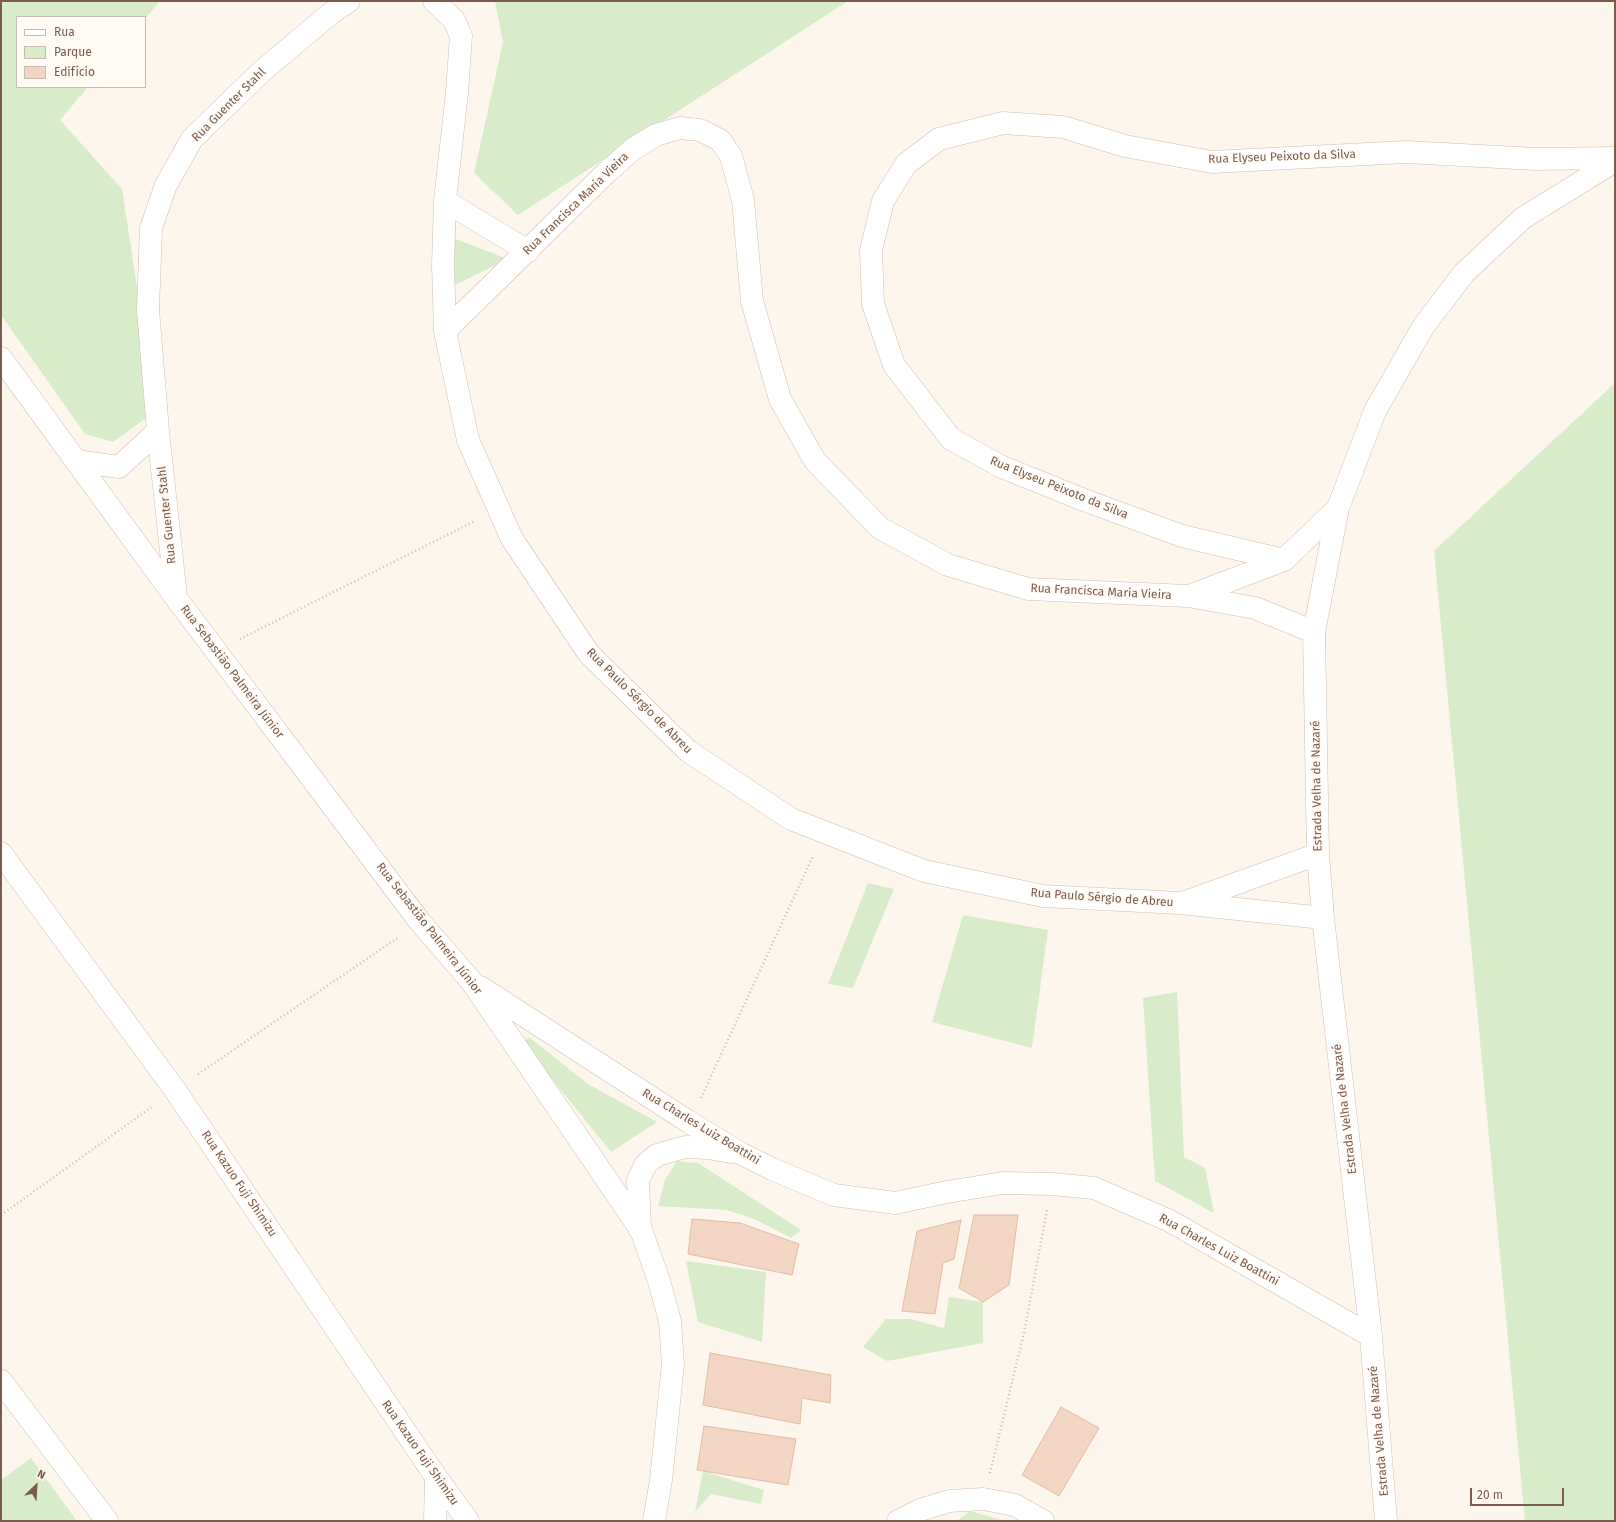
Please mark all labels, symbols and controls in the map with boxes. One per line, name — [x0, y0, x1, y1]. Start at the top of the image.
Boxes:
legend — [16, 16, 146, 88]
text: Rua — [54, 25, 75, 39]
text: Parque — [54, 45, 92, 59]
text: Edifício — [54, 65, 95, 79]
street label: Rua Guenter Stahl — [189, 65, 269, 145]
street label: Rua Elyseu Peixoto da Silva — [1208, 147, 1356, 167]
street label: Rua Francisca Maria Vieira — [520, 150, 632, 258]
street label: Rua Elyseu Peixoto da Silva — [988, 454, 1130, 522]
street label: Rua Guenter Stahl — [155, 465, 179, 565]
street label: Rua Francisca Maria Vieira — [1030, 581, 1172, 603]
street label: Rua Sebastião Palmeira Júnior — [177, 602, 287, 742]
street label: Rua Paulo Sérgio de Abreu — [583, 645, 695, 757]
street label: Estrada Velha de Nazaré — [1309, 720, 1325, 852]
street label: Rua Sebastião Palmeira Júnior — [373, 860, 485, 998]
street label: Rua Paulo Sérgio de Abreu — [1030, 886, 1174, 910]
street label: Estrada Velha de Nazaré — [1330, 1043, 1360, 1175]
street label: Rua Charles Luiz Boattini — [639, 1086, 763, 1168]
street label: Rua Kazuo Fuji Shimizu — [198, 1128, 280, 1240]
street label: Rua Charles Luiz Boattini — [1156, 1211, 1282, 1289]
street label: Estrada Velha de Nazaré — [1366, 1365, 1392, 1497]
street label: Rua Kazuo Fuji Shimizu — [378, 1398, 462, 1508]
north arrow — [16, 1466, 56, 1506]
text: N — [35, 1467, 47, 1482]
scale bar — [1472, 1480, 1566, 1506]
text: 20 m — [1477, 1488, 1503, 1502]

